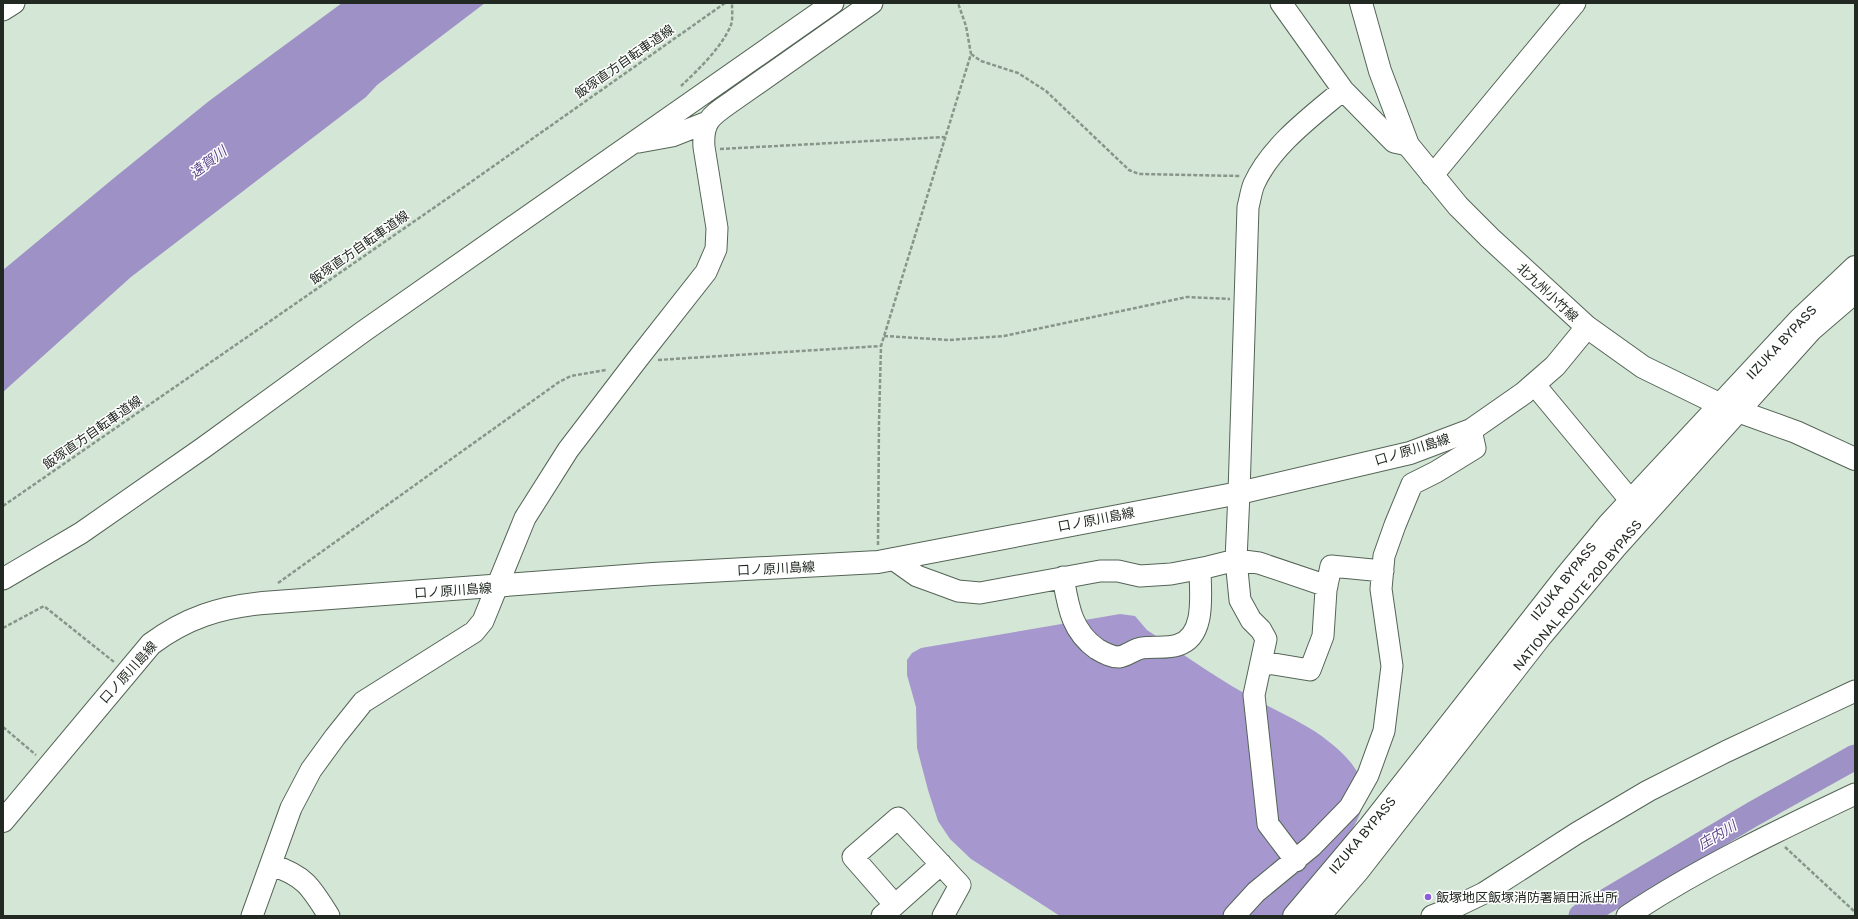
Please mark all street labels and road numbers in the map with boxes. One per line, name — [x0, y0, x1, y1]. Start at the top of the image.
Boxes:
street label: 飯塚直方自転車道線 — [571, 21, 677, 101]
street label: 飯塚直方自転車道線 — [306, 207, 412, 287]
street label: 北九州小竹線 — [1514, 260, 1582, 324]
street label: IIZUKA BYPASS — [1742, 301, 1820, 383]
street label: 飯塚直方自転車道線 — [39, 392, 145, 472]
street label: 口ノ原川島線 — [1372, 430, 1452, 468]
street label: 口ノ原川島線 — [1056, 504, 1136, 534]
street label: NATIONAL ROUTE 200 BYPASS — [1509, 516, 1645, 674]
street label: IIZUKA BYPASS — [1527, 539, 1599, 623]
street label: 口ノ原川島線 — [737, 558, 815, 578]
street label: 口ノ原川島線 — [414, 579, 492, 601]
street label: 口ノ原川島線 — [96, 638, 160, 706]
street label: IIZUKA BYPASS — [1325, 793, 1399, 877]

